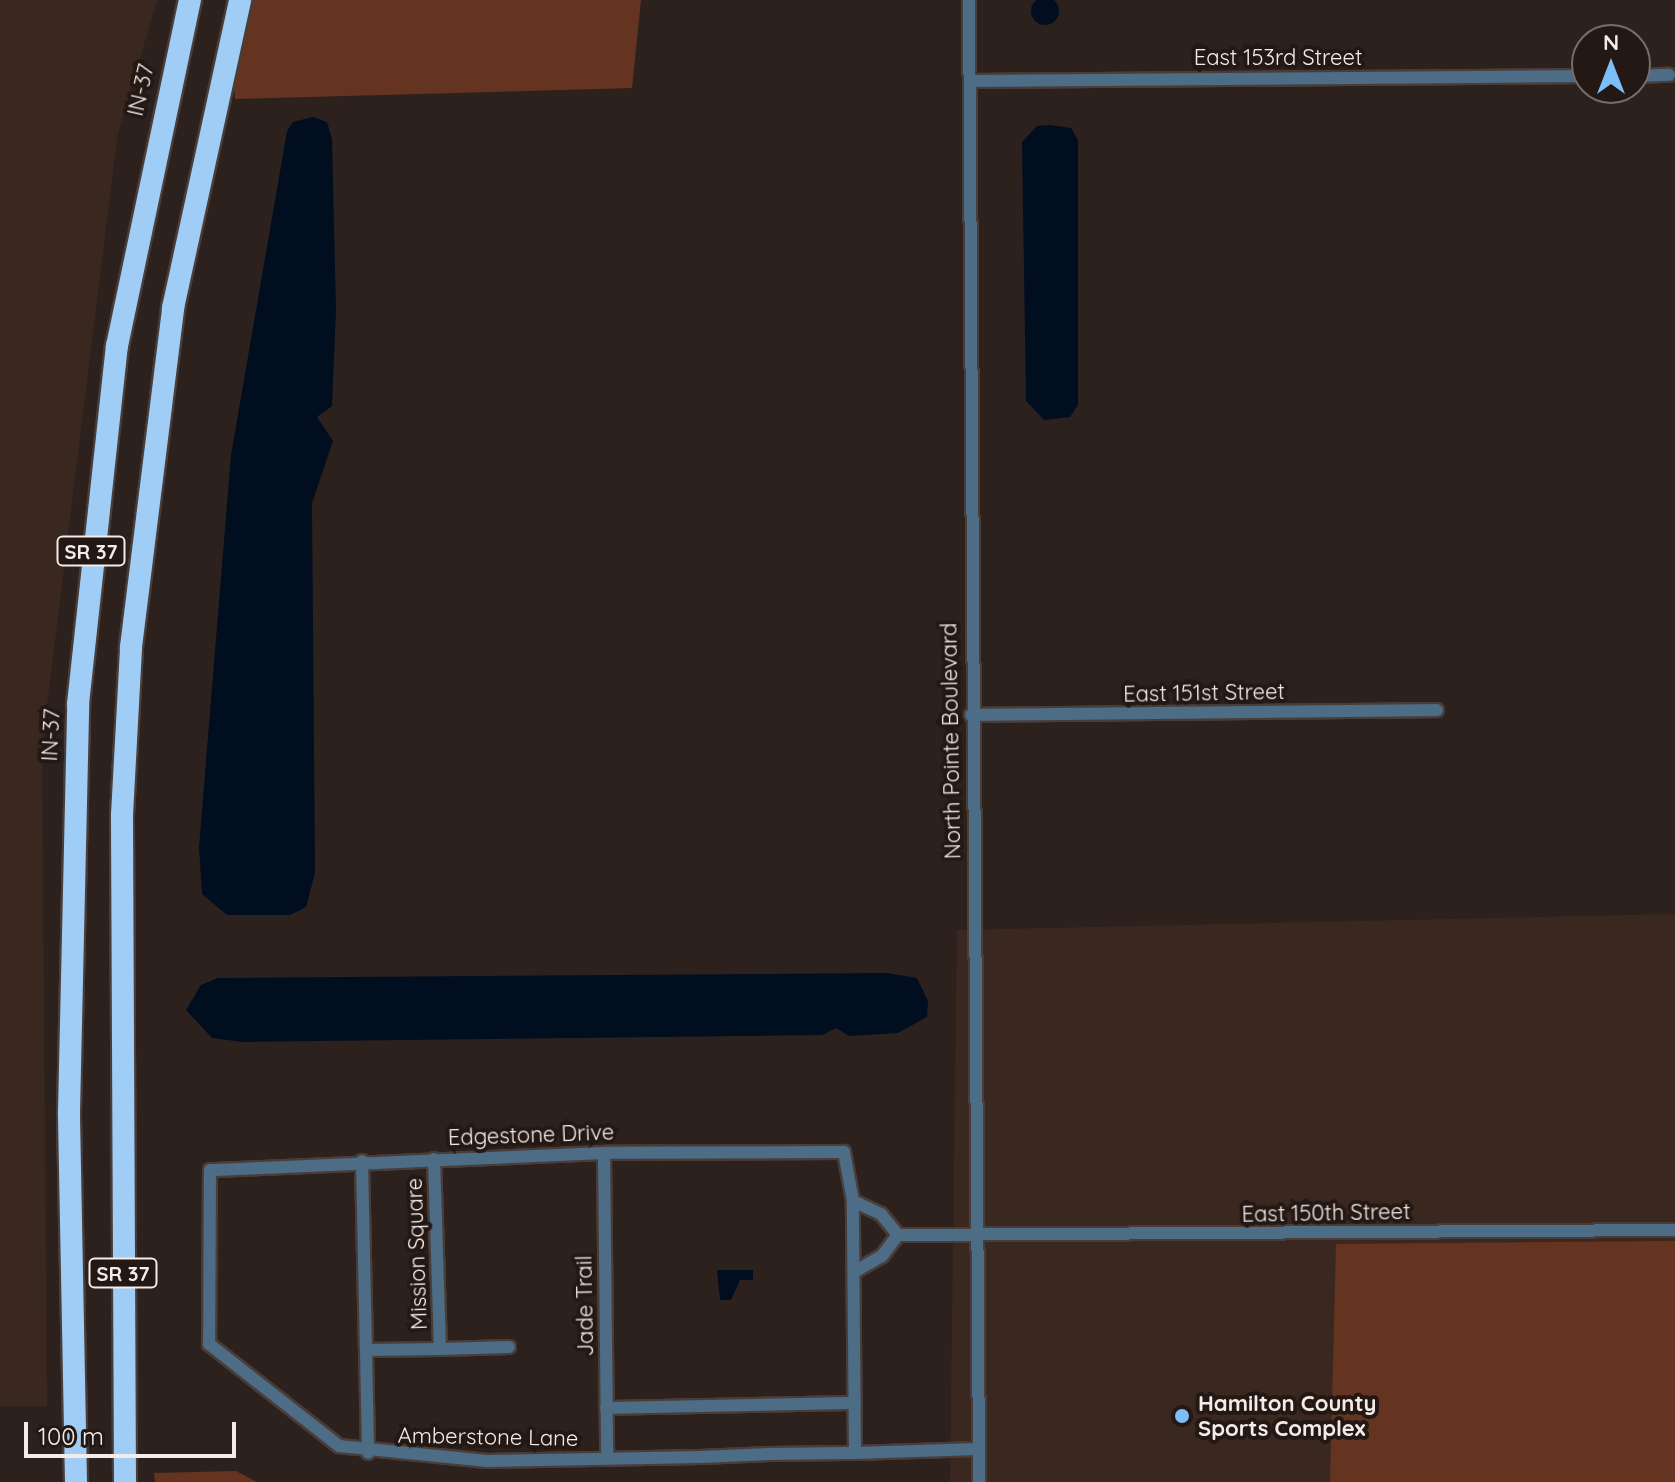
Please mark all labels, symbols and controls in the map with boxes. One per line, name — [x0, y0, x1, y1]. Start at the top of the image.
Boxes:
north arrow — [1571, 24, 1651, 104]
text: N — [1603, 28, 1619, 56]
street label: East 153rd Street — [1194, 45, 1362, 71]
street label: IN-37 — [122, 61, 160, 119]
road number: SR 37 — [55, 535, 127, 567]
street label: North Pointe Boulevard — [936, 622, 966, 860]
street label: East 151st Street — [1123, 678, 1285, 708]
street label: IN-37 — [36, 708, 66, 762]
street label: Edgestone Drive — [447, 1119, 615, 1151]
street label: Mission Square — [401, 1177, 433, 1331]
street label: East 150th Street — [1241, 1198, 1411, 1228]
street label: Jade Trail — [571, 1255, 599, 1357]
road number: SR 37 — [87, 1257, 159, 1289]
place label: Hamilton County Sports Complex — [1198, 1390, 1376, 1442]
scale bar — [28, 1406, 240, 1456]
marker: Hamilton County Sports Complex — [1173, 1407, 1191, 1425]
text: 100 m — [38, 1421, 104, 1451]
street label: Amberstone Lane — [397, 1422, 579, 1452]

